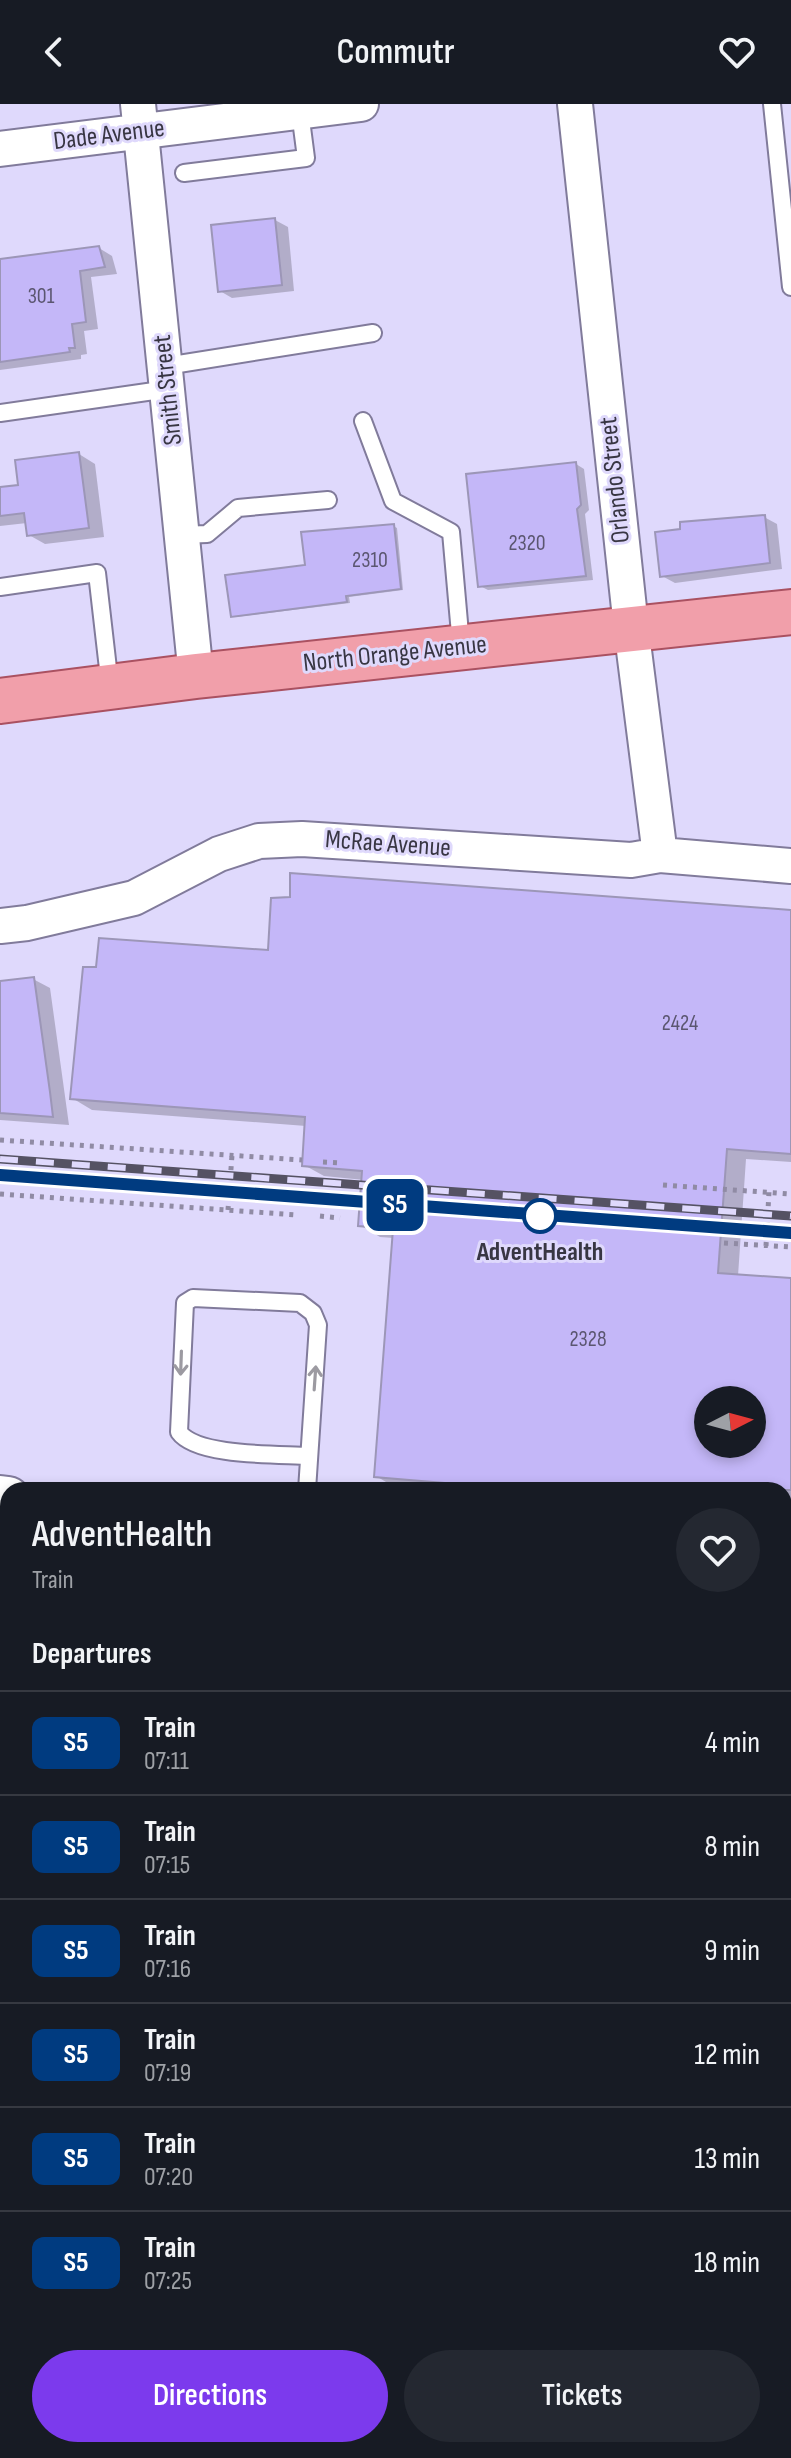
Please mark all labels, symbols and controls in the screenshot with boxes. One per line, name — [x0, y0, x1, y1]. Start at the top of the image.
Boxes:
icon: back — [32, 30, 76, 74]
icon: heart — [715, 30, 759, 74]
text: Commutr — [337, 31, 454, 74]
street label: Dade Avenue — [52, 113, 166, 157]
house number: 301 — [28, 283, 55, 310]
street label: Smith Street — [147, 333, 189, 447]
street label: Orlando Street — [593, 415, 637, 545]
house number: 2320 — [508, 530, 546, 557]
house number: 2310 — [352, 547, 388, 574]
street label: North Orange Avenue — [302, 629, 488, 679]
street label: McRae Avenue — [324, 824, 452, 864]
house number: 2424 — [662, 1010, 698, 1037]
line badge: S5 — [359, 1179, 431, 1231]
text: S5 — [383, 1188, 407, 1221]
marker: AdventHealth — [523, 1199, 557, 1233]
place label: AdventHealth — [476, 1237, 603, 1268]
house number: 2328 — [569, 1326, 607, 1353]
one-way arrow — [173, 1349, 188, 1376]
one-way arrow — [308, 1365, 323, 1392]
north arrow — [694, 1386, 766, 1458]
map controls — [694, 1386, 766, 1458]
button: heart — [676, 1508, 760, 1592]
text: AdventHealth — [32, 1512, 212, 1557]
text: Train — [32, 1565, 74, 1596]
text: Departures — [32, 1636, 152, 1672]
text: Train — [144, 1710, 196, 1746]
text: 4 min — [705, 1725, 760, 1761]
text: S5 — [64, 1726, 88, 1759]
text: 07:11 — [144, 1746, 189, 1777]
text: Train — [144, 1814, 196, 1850]
text: 8 min — [704, 1829, 760, 1865]
text: S5 — [64, 1830, 88, 1863]
text: 07:15 — [144, 1850, 190, 1881]
text: Train — [144, 1918, 196, 1954]
text: 9 min — [704, 1933, 760, 1969]
text: S5 — [64, 1934, 88, 1967]
text: 07:16 — [144, 1954, 191, 1985]
text: Train — [144, 2022, 196, 2058]
text: 12 min — [694, 2037, 760, 2073]
text: S5 — [64, 2038, 88, 2071]
text: 07:19 — [144, 2058, 191, 2089]
text: Train — [144, 2126, 196, 2162]
text: 13 min — [694, 2141, 760, 2177]
text: S5 — [64, 2142, 88, 2175]
text: 07:20 — [144, 2162, 193, 2193]
text: Train — [144, 2230, 196, 2266]
text: 18 min — [694, 2245, 760, 2281]
text: S5 — [64, 2246, 88, 2279]
text: 07:25 — [144, 2266, 192, 2297]
button: Directions — [32, 2350, 388, 2442]
button: Tickets — [404, 2350, 760, 2442]

